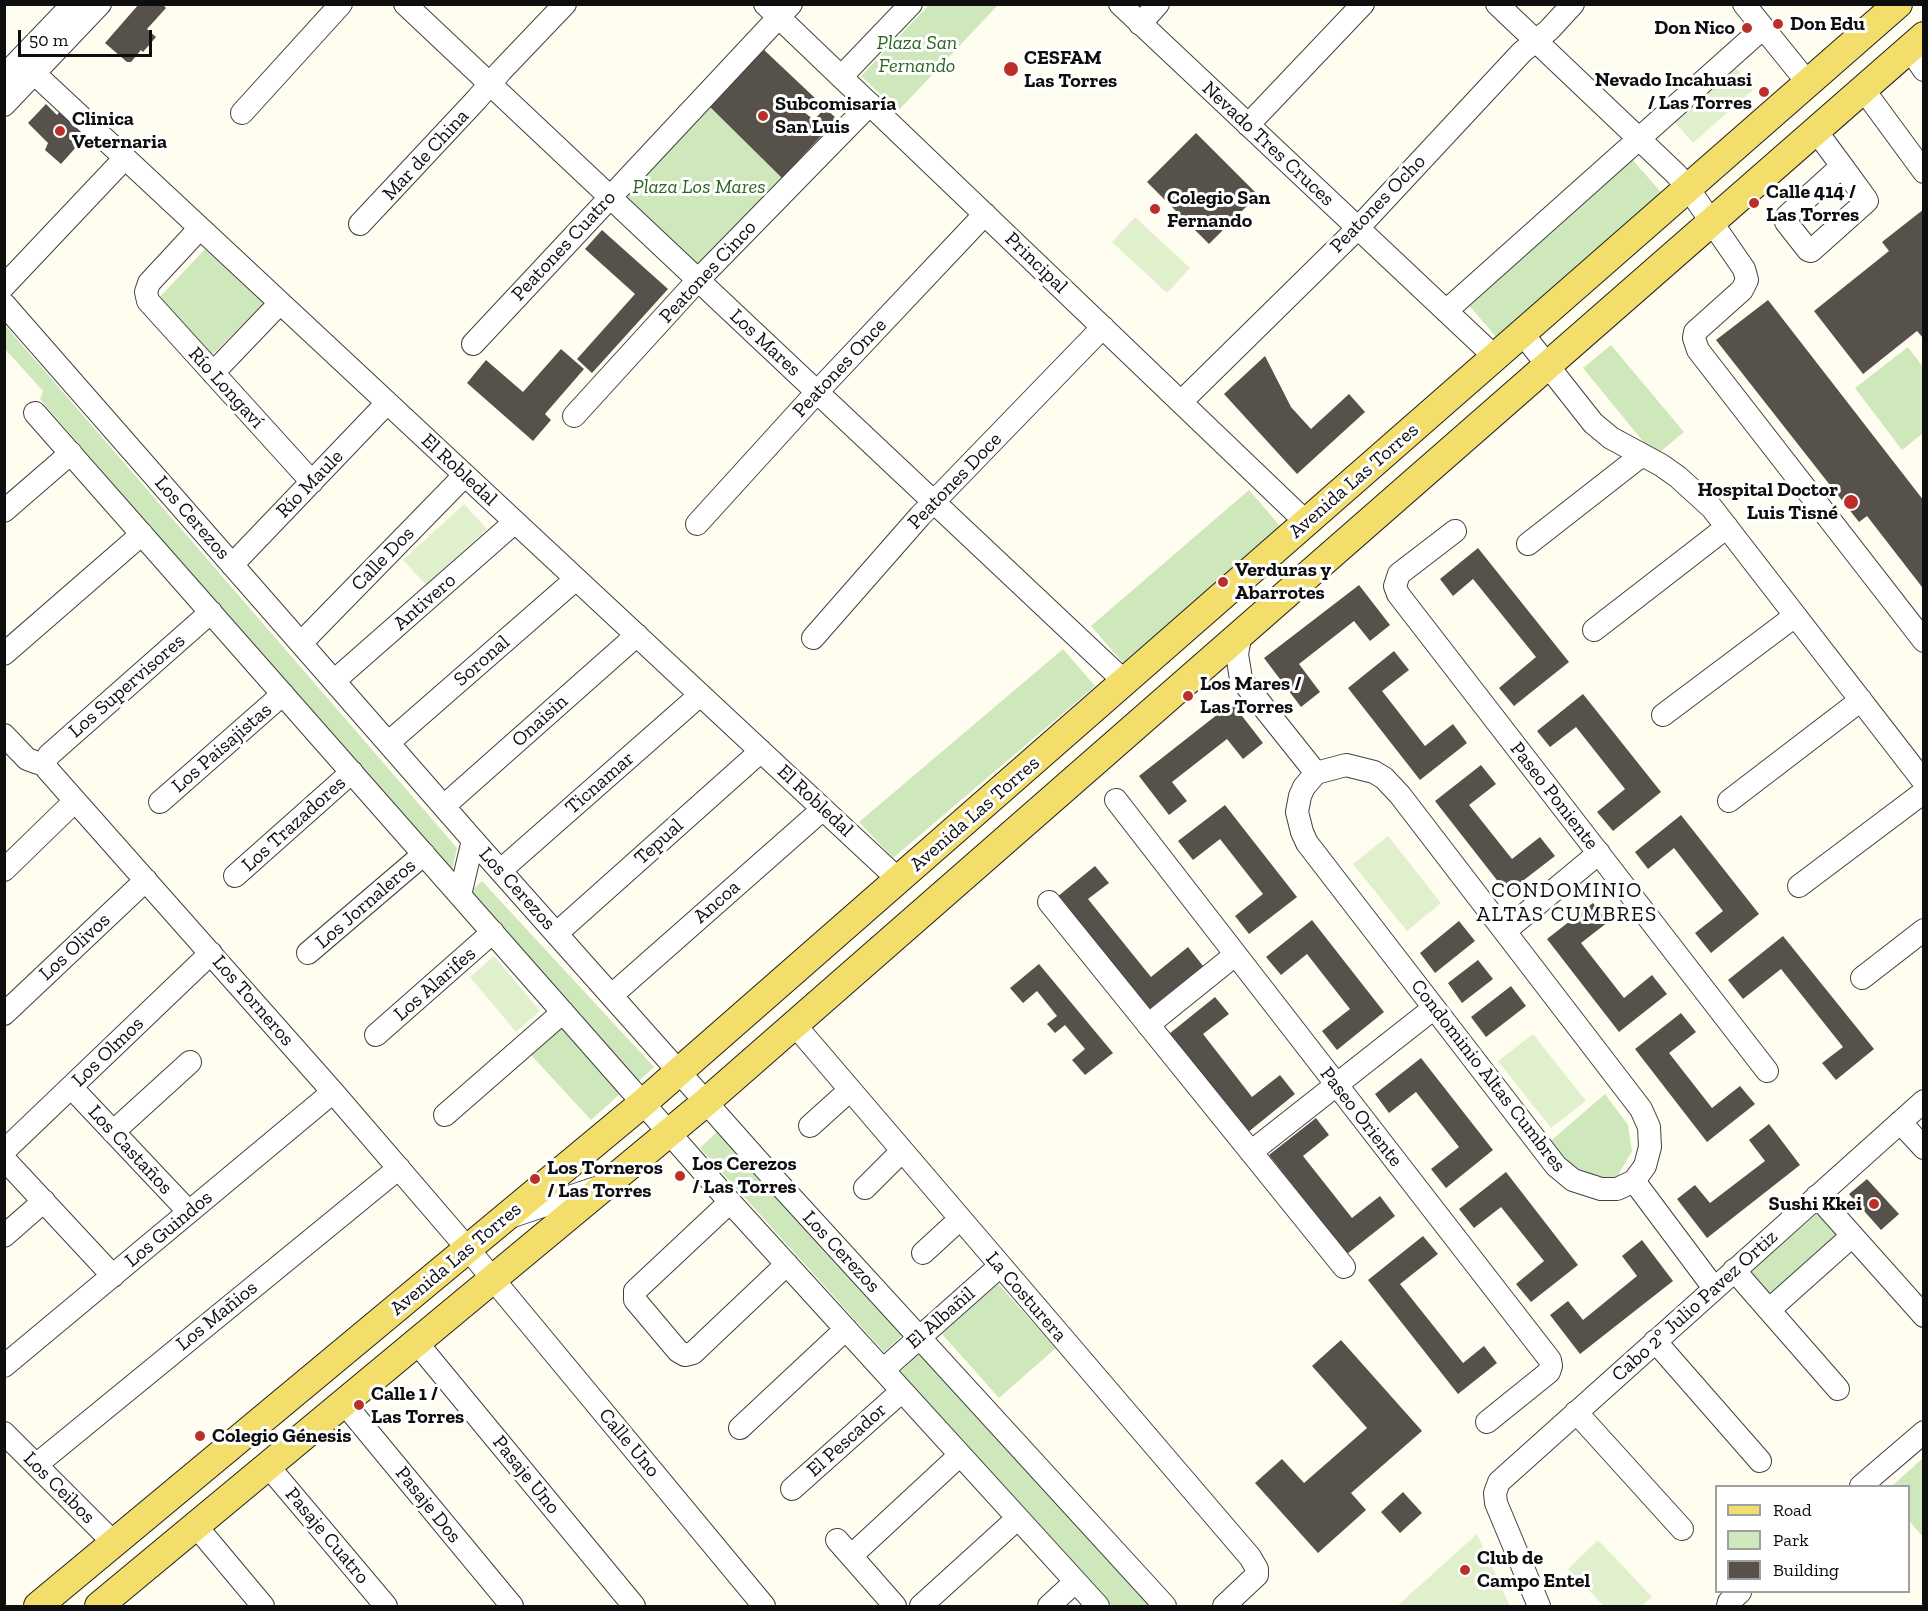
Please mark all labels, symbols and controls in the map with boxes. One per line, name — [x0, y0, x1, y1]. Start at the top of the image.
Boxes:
place label: Don Edu — [1790, 12, 1865, 36]
place label: Don Nico — [1654, 16, 1735, 40]
marker: Don Edu — [1771, 17, 1785, 31]
scale bar — [21, 18, 154, 56]
marker: Don Nico — [1740, 21, 1754, 35]
text: 50 m — [29, 29, 68, 51]
park label: Plaza San Fernando — [877, 31, 957, 78]
place label: CESFAM Las Torres — [1024, 46, 1117, 93]
marker: CESFAM Las Torres — [1002, 60, 1020, 78]
place label: Nevado Incahuasi / Las Torres — [1595, 68, 1752, 115]
street label: Nevado Tres Cruces — [1197, 77, 1339, 211]
marker: Nevado Incahuasi / Las Torres — [1757, 85, 1771, 99]
place label: Subcomisaría San Luis — [775, 92, 896, 139]
street label: Mar de China — [378, 104, 474, 206]
place label: Clinica Veternaria — [72, 107, 167, 154]
marker: Subcomisaría San Luis — [756, 109, 770, 123]
marker: Clinica Veternaria — [53, 124, 67, 138]
street label: Peatones Ocho — [1325, 150, 1431, 258]
park label: Plaza Los Mares — [632, 175, 766, 199]
place label: Calle 414 / Las Torres — [1766, 180, 1859, 227]
street label: Peatones Cuatro — [507, 186, 621, 306]
place label: Colegio San Fernando — [1167, 186, 1270, 233]
marker: Calle 414 / Las Torres — [1747, 196, 1761, 210]
marker: Colegio San Fernando — [1148, 202, 1162, 216]
street label: Peatones Cinco — [654, 216, 762, 328]
street label: Principal — [1000, 227, 1072, 299]
street label: Los Mares — [725, 304, 805, 382]
street label: Peatones Once — [788, 314, 892, 422]
street label: Río Longaví — [183, 342, 269, 434]
street label: Avenida Las Torres — [1284, 418, 1424, 544]
street label: Peatones Doce — [903, 428, 1007, 534]
street label: El Robledal — [416, 429, 502, 511]
street label: Río Maule — [272, 445, 348, 523]
street label: Los Cerezos — [149, 471, 235, 565]
place label: Hospital Doctor Luis Tisné — [1698, 478, 1838, 525]
marker: Hospital Doctor Luis Tisné — [1842, 493, 1860, 511]
street label: Calle Dos — [346, 522, 420, 596]
place label: Verduras y Abarrotes — [1235, 558, 1331, 605]
street label: Antivero — [389, 568, 461, 636]
marker: Verduras y Abarrotes — [1216, 575, 1230, 589]
street label: Los Supervisores — [64, 629, 190, 743]
street label: Soronal — [449, 630, 515, 692]
place label: Los Mares / Las Torres — [1200, 672, 1301, 719]
marker: Los Mares / Las Torres — [1181, 689, 1195, 703]
street label: Onaisin — [507, 690, 573, 752]
street label: Los Paisajistas — [167, 698, 277, 798]
street label: Paseo Poniente — [1505, 737, 1603, 855]
street label: Ticnamar — [561, 746, 639, 820]
street label: Avenida Las Torres — [905, 751, 1045, 877]
street label: El Robledal — [772, 760, 858, 842]
street label: Los Trazadores — [237, 771, 351, 877]
street label: Tepual — [630, 814, 688, 870]
street label: Los Cerezos — [474, 843, 560, 935]
street label: Los Jornaleros — [311, 854, 421, 954]
street label: Ancoa — [689, 875, 745, 929]
district label: CONDOMINIO ALTAS CUMBRES — [1476, 878, 1658, 928]
street label: Los Olivos — [35, 908, 115, 986]
street label: Los Alarifes — [389, 942, 481, 1026]
street label: Los Torneros — [207, 951, 299, 1051]
street label: Condominio Altas Cumbres — [1405, 975, 1571, 1177]
street label: Los Olmos — [67, 1012, 149, 1092]
street label: Paseo Oriente — [1315, 1062, 1407, 1172]
street label: Los Castaños — [83, 1100, 177, 1200]
place label: Los Cerezos / Las Torres — [692, 1152, 797, 1199]
place label: Los Torneros / Las Torres — [547, 1156, 663, 1203]
marker: Los Cerezos / Las Torres — [673, 1169, 687, 1183]
marker: Los Torneros / Las Torres — [528, 1172, 542, 1186]
street label: Los Guindos — [120, 1186, 218, 1272]
place label: Sushi Kkei — [1769, 1192, 1862, 1216]
street label: Avenida Las Torres — [386, 1197, 526, 1321]
marker: Sushi Kkei — [1867, 1197, 1881, 1211]
street label: Los Cerezos — [797, 1206, 885, 1298]
street label: Cabo 2º Julio Pavez Ortiz — [1607, 1225, 1783, 1387]
street label: La Costurera — [980, 1247, 1072, 1347]
street label: Los Mañios — [172, 1276, 262, 1356]
street label: El Albañil — [902, 1282, 980, 1354]
place label: Calle 1 / Las Torres — [371, 1382, 464, 1429]
marker: Calle 1 / Las Torres — [352, 1398, 366, 1412]
street label: El Pescador — [802, 1398, 892, 1482]
street label: Calle Uno — [593, 1404, 665, 1482]
place label: Colegio Génesis — [212, 1424, 351, 1448]
marker: Colegio Génesis — [193, 1429, 207, 1443]
street label: Pasaje Uno — [487, 1431, 565, 1519]
street label: Los Ceibos — [18, 1447, 100, 1529]
street label: Pasaje Dos — [390, 1462, 466, 1548]
street label: Pasaje Cuatro — [280, 1483, 374, 1589]
legend — [1715, 1485, 1910, 1593]
text: Road — [1773, 1499, 1812, 1521]
text: Park — [1773, 1529, 1809, 1551]
place label: Club de Campo Entel — [1477, 1546, 1590, 1593]
text: Building — [1773, 1559, 1839, 1581]
marker: Club de Campo Entel — [1458, 1563, 1472, 1577]

